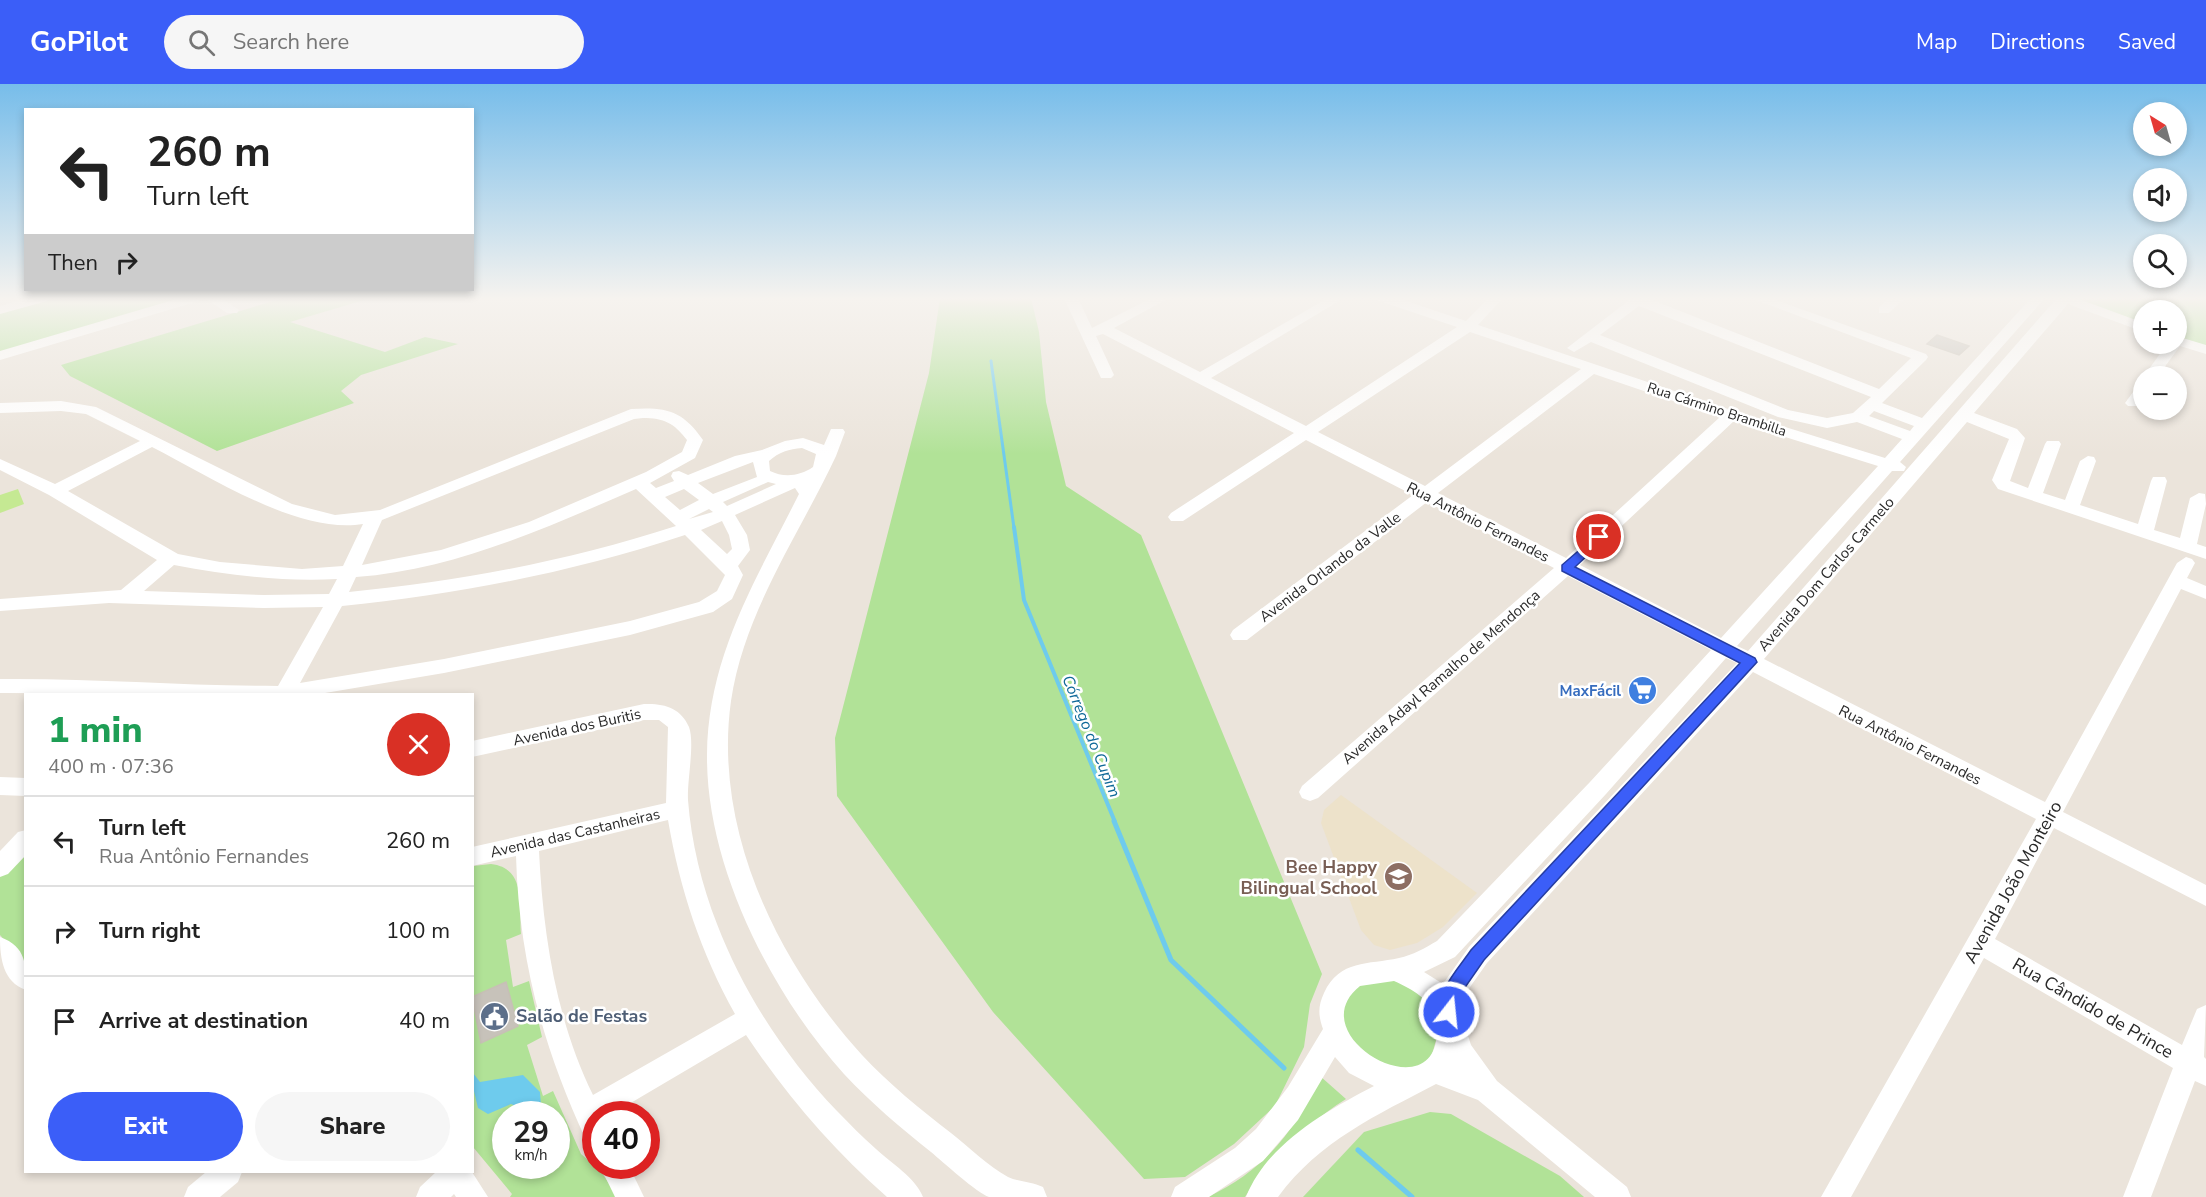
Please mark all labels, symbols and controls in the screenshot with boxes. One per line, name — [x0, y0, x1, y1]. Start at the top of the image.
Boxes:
search box — [164, 15, 584, 69]
text: GoPilot — [30, 23, 128, 61]
icon: search — [185, 26, 218, 59]
text: Search here — [233, 27, 349, 57]
text: Map — [1916, 28, 1957, 56]
text: Directions — [1990, 28, 2085, 56]
text: Saved — [2118, 28, 2176, 56]
north arrow — [2133, 102, 2187, 156]
map controls — [2133, 102, 2187, 420]
text: 260 m — [147, 124, 271, 181]
icon: left — [48, 132, 126, 210]
button: sound — [2133, 168, 2187, 222]
text: Turn left — [147, 178, 248, 215]
button: search — [2133, 234, 2187, 288]
icon: right — [110, 246, 143, 279]
text: Then — [48, 248, 98, 278]
button: + — [2133, 300, 2187, 354]
button: − — [2133, 366, 2187, 420]
street label: Rua Cármino Brambilla — [1645, 378, 1789, 441]
street label: Rua Antônio Fernandes — [1403, 477, 1553, 567]
street label: Avenida Dom Carlos Carmelo — [1753, 493, 1899, 655]
street label: Avenida Orlando da Valle — [1255, 507, 1405, 627]
pin — [1573, 511, 1624, 562]
icon: arrive — [1582, 520, 1615, 553]
street label: Avenida Adayl Ramalho de Mendonça — [1338, 585, 1544, 769]
water label: Córrego do Cupim — [1057, 672, 1126, 801]
supermarket icon: MaxFácil — [1626, 675, 1658, 707]
place label: MaxFácil — [1560, 681, 1621, 701]
street label: Rua Antônio Fernandes — [1835, 700, 1985, 790]
street label: Avenida dos Buritis — [511, 704, 643, 750]
text: 1 min — [48, 706, 143, 755]
button: close — [387, 713, 450, 776]
text: 400 m · 07:36 — [48, 753, 174, 780]
street label: Avenida João Monteiro — [1958, 796, 2068, 968]
street label: Avenida das Castanheiras — [488, 804, 662, 862]
text: Turn left — [99, 813, 186, 843]
icon: left — [48, 825, 81, 858]
text: 260 m — [386, 826, 450, 856]
text: Rua Antônio Fernandes — [99, 843, 309, 870]
place label: Bee Happy Bilingual School — [1241, 855, 1378, 900]
school or university icon: Bee Happy Bilingual School — [1382, 861, 1414, 893]
icon: right — [48, 915, 81, 948]
text: Turn right — [99, 916, 200, 946]
text: 100 m — [386, 916, 450, 946]
street label: Rua Cândido de Prince — [2008, 952, 2178, 1064]
position arrow — [1417, 980, 1481, 1044]
public building icon: Salão de Festas — [479, 1000, 511, 1032]
place label: Salão de Festas — [516, 1004, 647, 1028]
icon: arrive — [48, 1005, 81, 1038]
text: Arrive at destination — [99, 1006, 308, 1036]
text: 40 m — [399, 1006, 450, 1036]
button: Exit — [48, 1092, 243, 1161]
button: Share — [255, 1092, 450, 1161]
speed limit sign: 40 — [582, 1101, 660, 1179]
text: 29 — [513, 1112, 549, 1153]
text: km/h — [514, 1145, 548, 1165]

